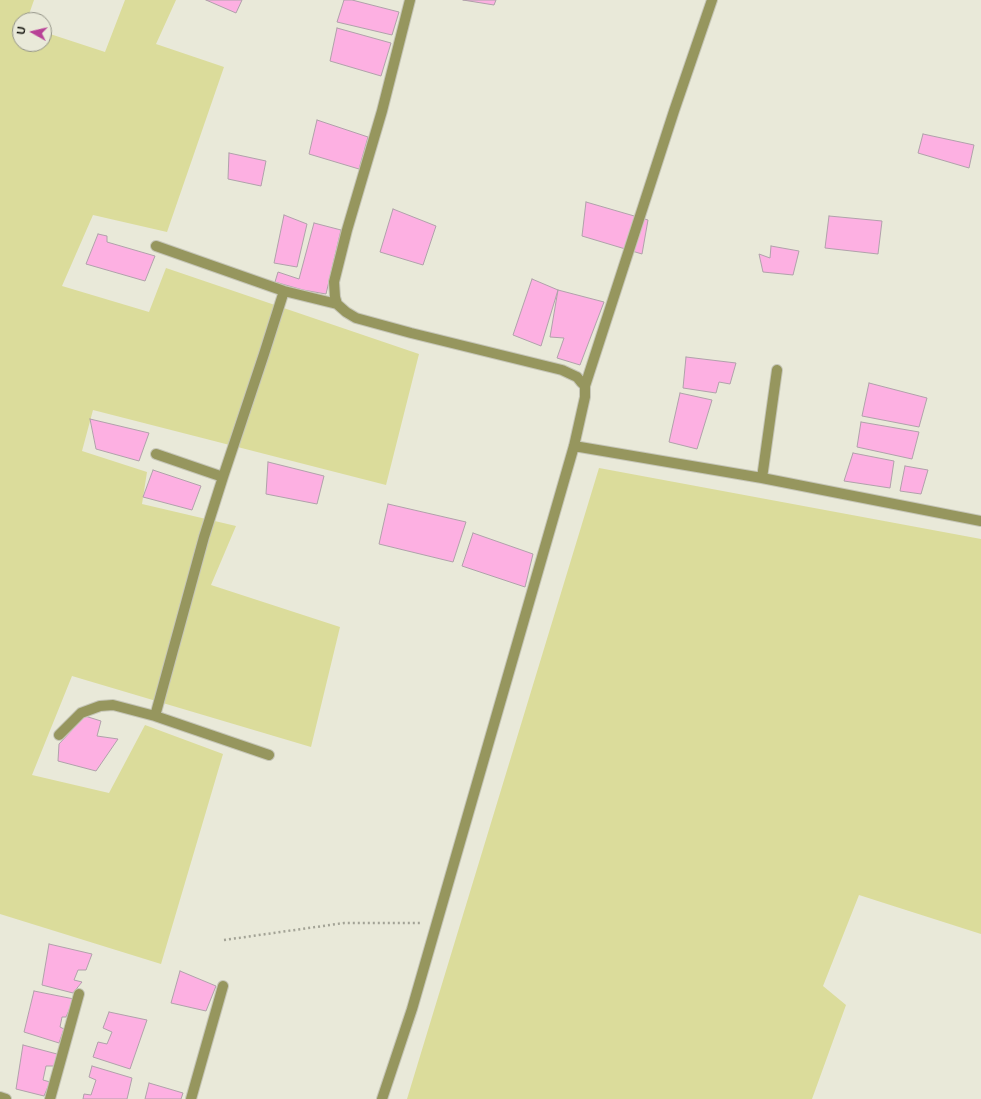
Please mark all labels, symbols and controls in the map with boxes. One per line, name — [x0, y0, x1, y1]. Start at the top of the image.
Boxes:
north arrow — [12, 12, 52, 52]
text: U — [15, 26, 28, 35]

